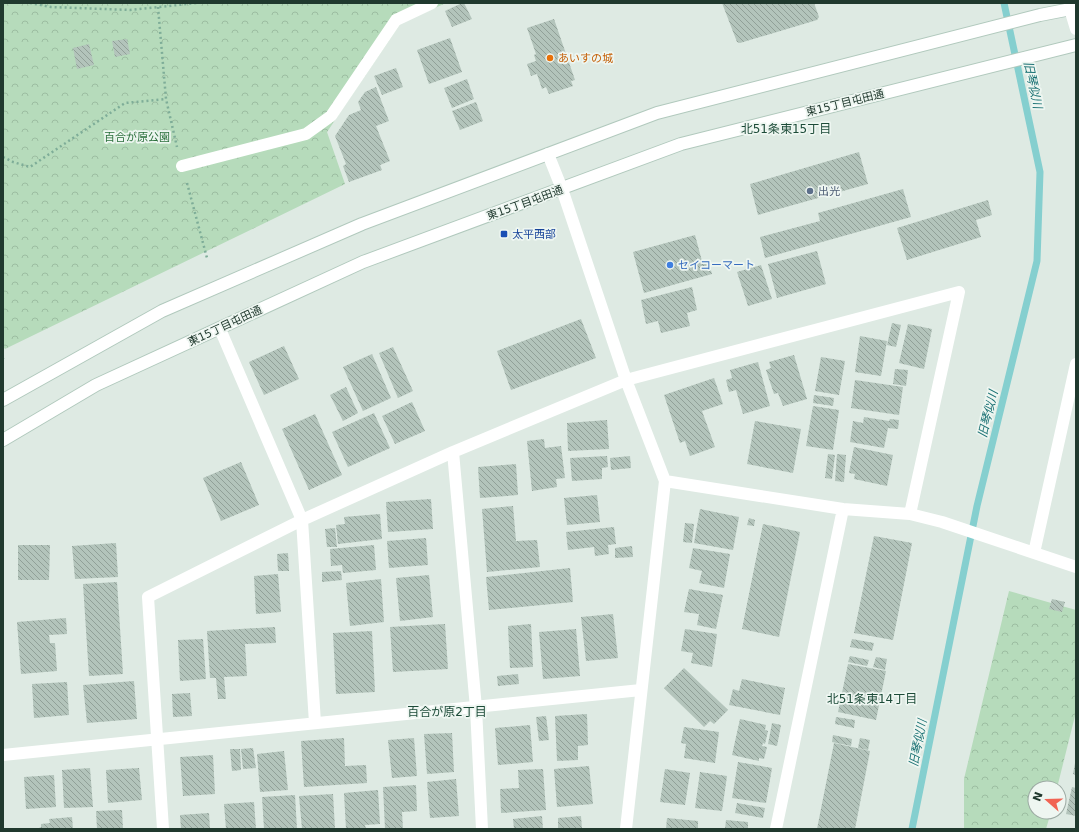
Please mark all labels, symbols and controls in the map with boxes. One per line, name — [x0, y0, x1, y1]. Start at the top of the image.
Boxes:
place label: あいすの城 — [558, 52, 613, 65]
marker: あいすの城 — [545, 53, 555, 63]
water label: 旧琴似川 — [1021, 60, 1045, 112]
street label: 東15丁目屯田通 — [805, 87, 885, 119]
district label: 北51条東15丁目 — [741, 122, 831, 136]
park label: 百合が原公園 — [104, 131, 170, 144]
street label: 東15丁目屯田通 — [485, 183, 565, 223]
place label: 出光 — [818, 185, 840, 198]
marker: 出光 — [805, 186, 815, 196]
place label: 太平西部 — [512, 228, 556, 241]
marker: 太平西部 — [499, 229, 509, 239]
place label: セイコーマート — [678, 259, 755, 272]
marker: セイコーマート — [665, 260, 675, 270]
street label: 東15丁目屯田通 — [186, 303, 264, 349]
water label: 旧琴似川 — [975, 387, 1001, 439]
district label: 北51条東14丁目 — [827, 692, 917, 706]
district label: 百合が原2丁目 — [407, 705, 487, 719]
water label: 旧琴似川 — [907, 716, 930, 768]
north arrow — [1027, 780, 1067, 820]
text: N — [1030, 790, 1046, 803]

